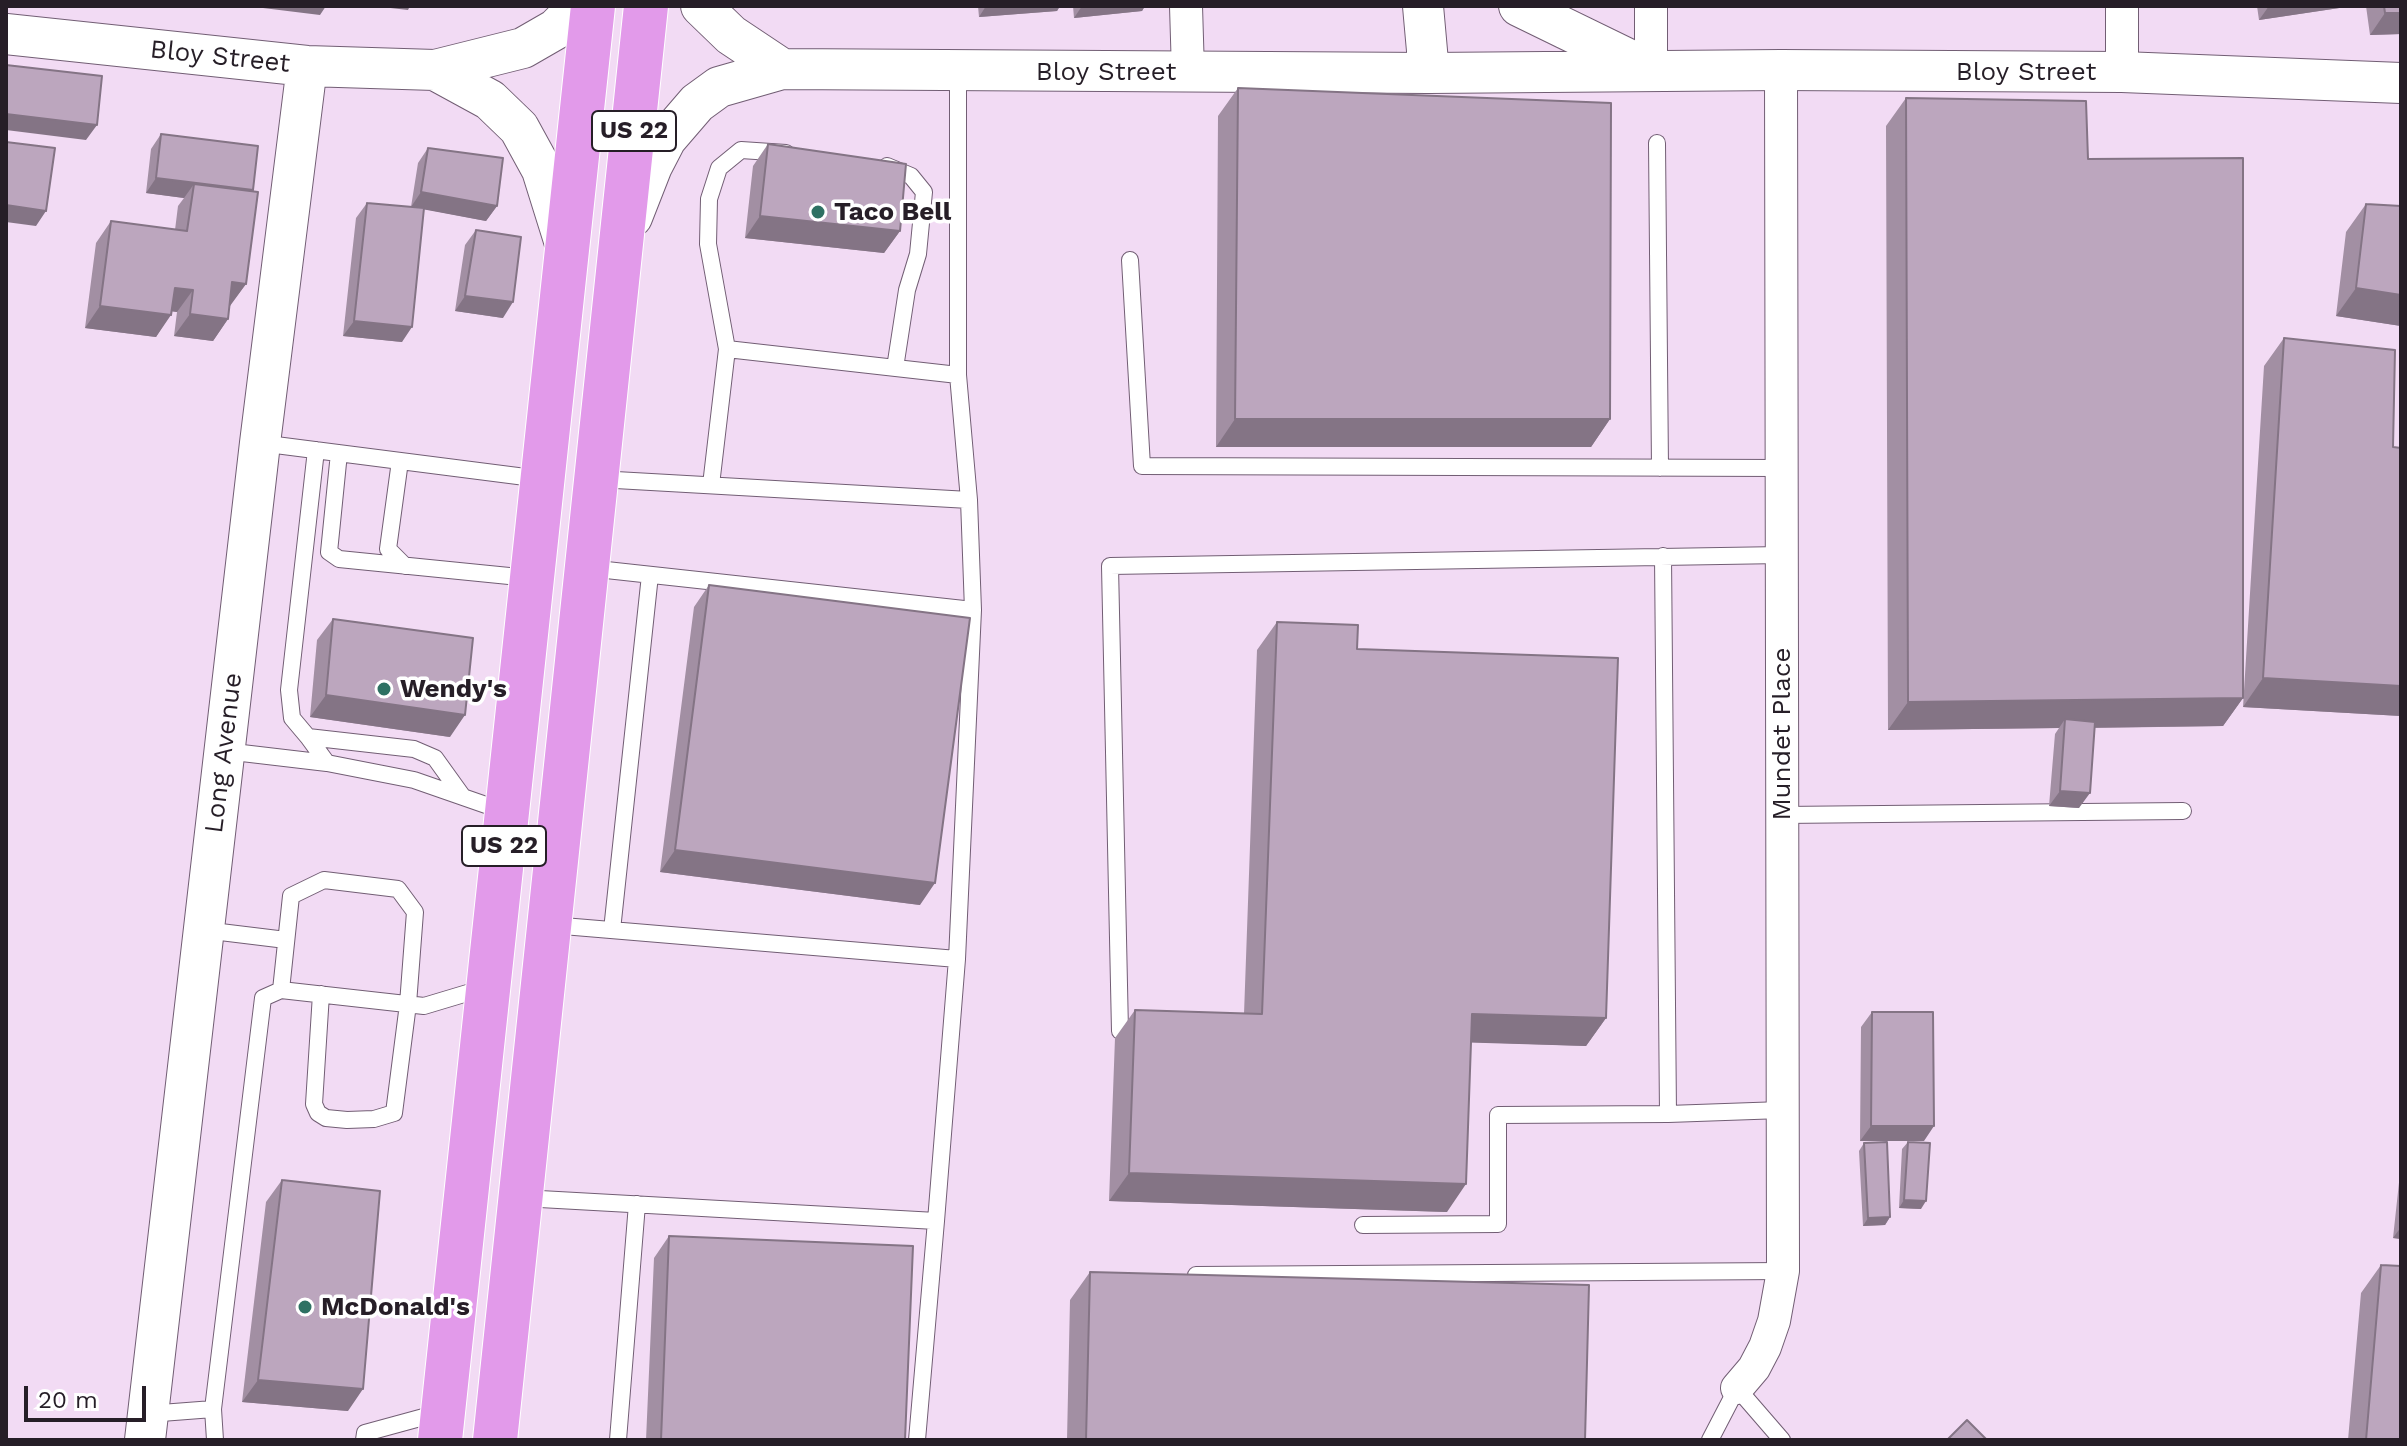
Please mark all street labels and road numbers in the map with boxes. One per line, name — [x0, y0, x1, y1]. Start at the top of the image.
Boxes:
street label: Bloy Street — [148, 34, 292, 80]
street label: Bloy Street — [1036, 56, 1176, 88]
street label: Bloy Street — [1956, 56, 2096, 88]
road number: US 22 — [592, 111, 676, 151]
street label: Mundet Place — [1766, 648, 1798, 820]
street label: Long Avenue — [199, 671, 249, 835]
road number: US 22 — [462, 826, 546, 866]

